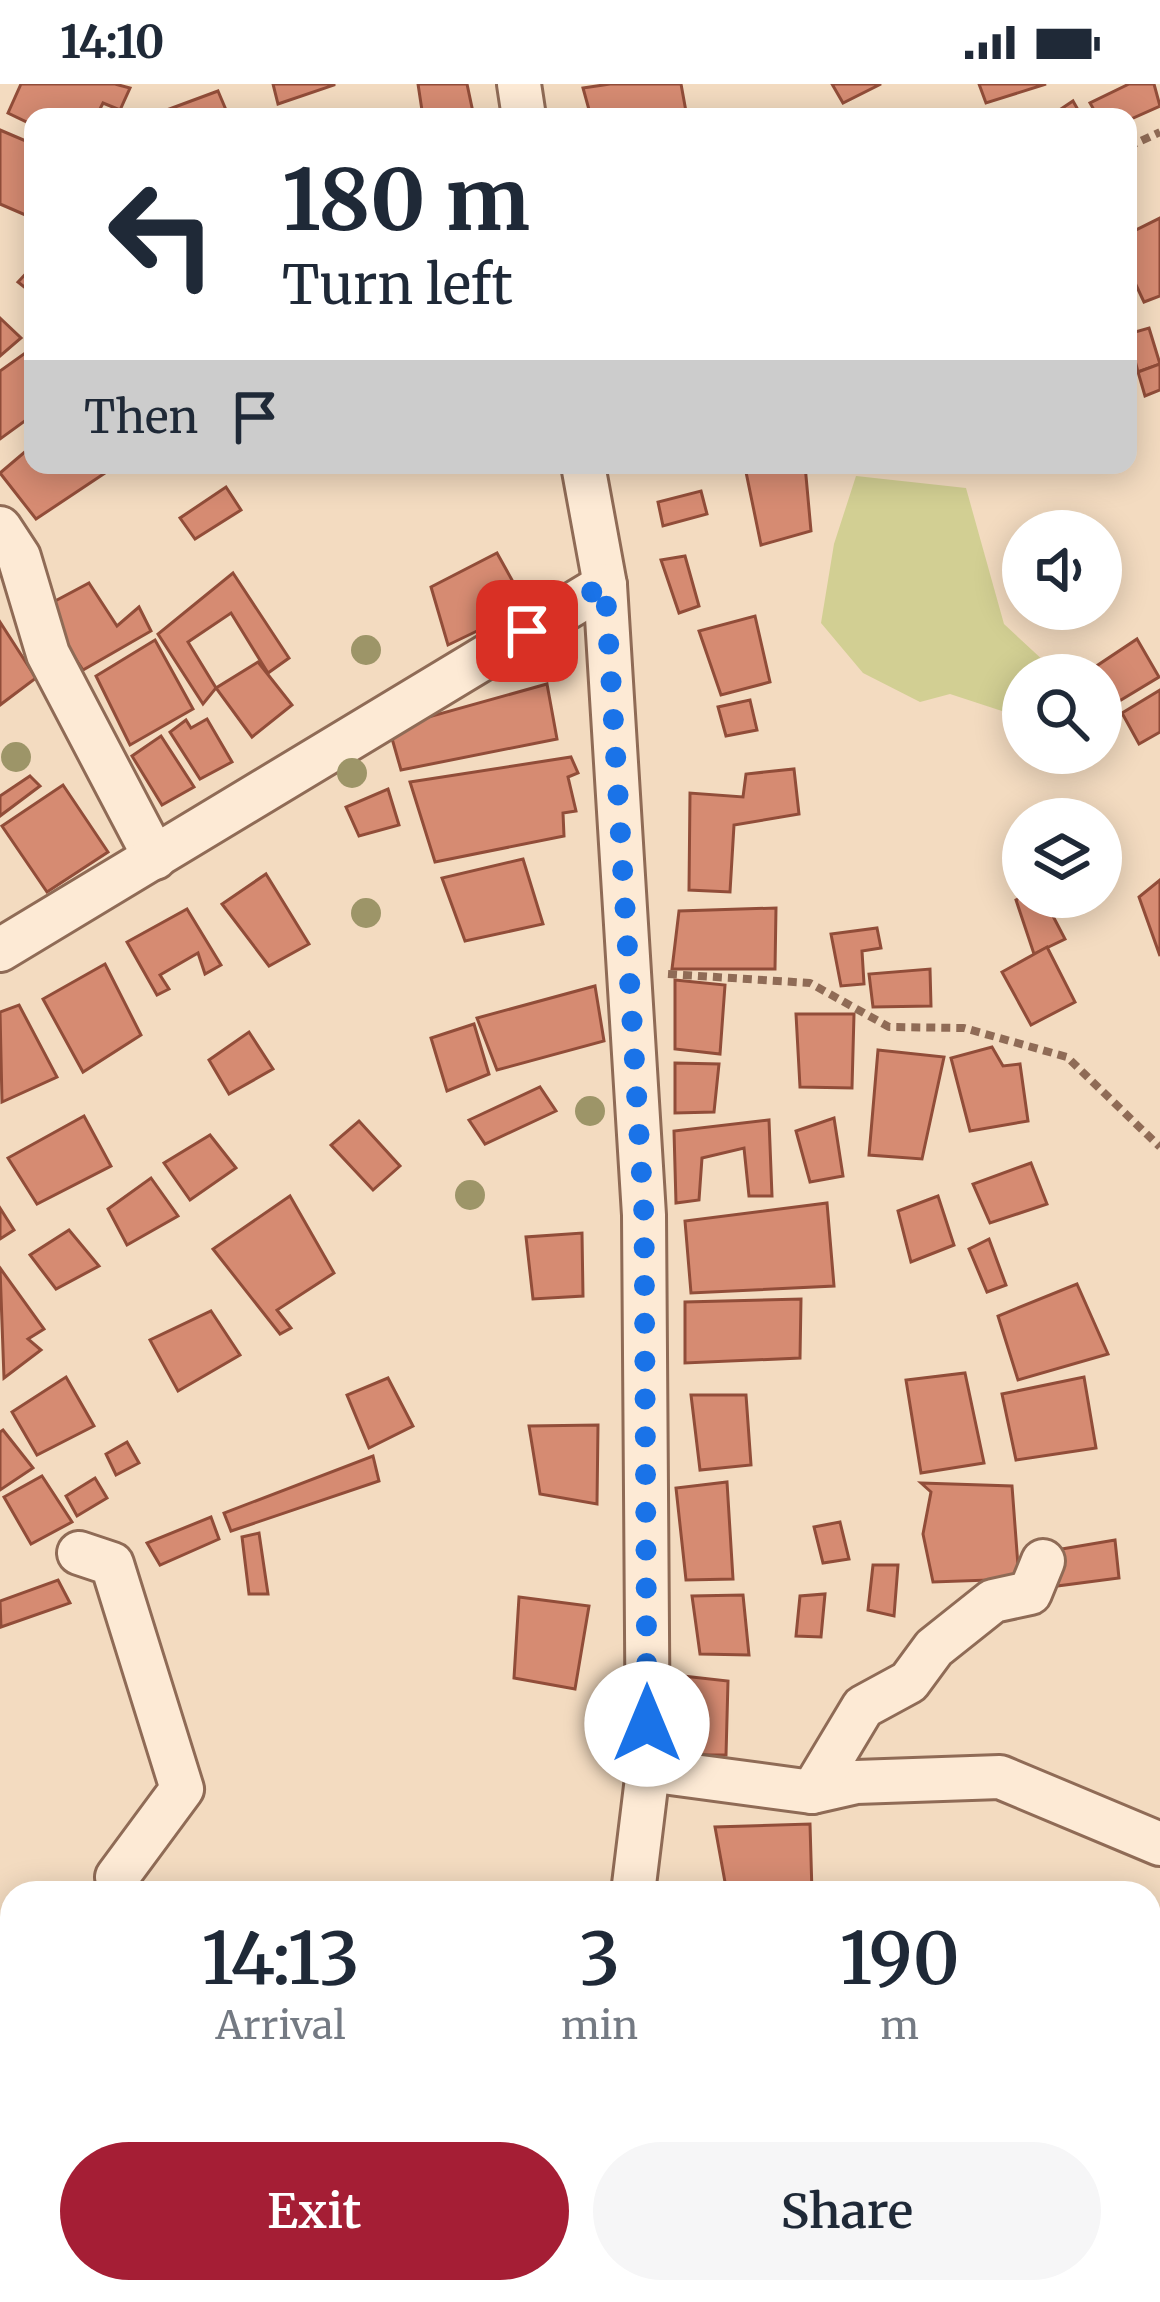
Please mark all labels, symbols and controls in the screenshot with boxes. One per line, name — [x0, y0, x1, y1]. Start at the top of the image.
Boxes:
text: 14:10 — [60, 14, 165, 70]
text: 180 m — [282, 147, 530, 253]
icon: left — [84, 156, 240, 312]
text: Turn left — [282, 251, 513, 319]
icon: arrive — [222, 384, 288, 450]
text: Then — [84, 389, 198, 445]
map controls — [1002, 510, 1122, 918]
button: sound — [1002, 510, 1122, 630]
pin — [476, 580, 578, 682]
icon: arrive — [494, 598, 560, 664]
button: search — [1002, 654, 1122, 774]
button: layers — [1002, 798, 1122, 918]
position arrow — [584, 1661, 710, 1787]
text: 14:13 — [201, 1913, 360, 2004]
text: 3 — [579, 1913, 620, 2004]
text: 190 — [839, 1913, 960, 2004]
text: Arrival — [215, 2001, 346, 2050]
text: min — [561, 2001, 638, 2050]
text: m — [880, 2001, 919, 2050]
button: Exit — [60, 2142, 569, 2280]
button: Share — [593, 2142, 1101, 2280]

